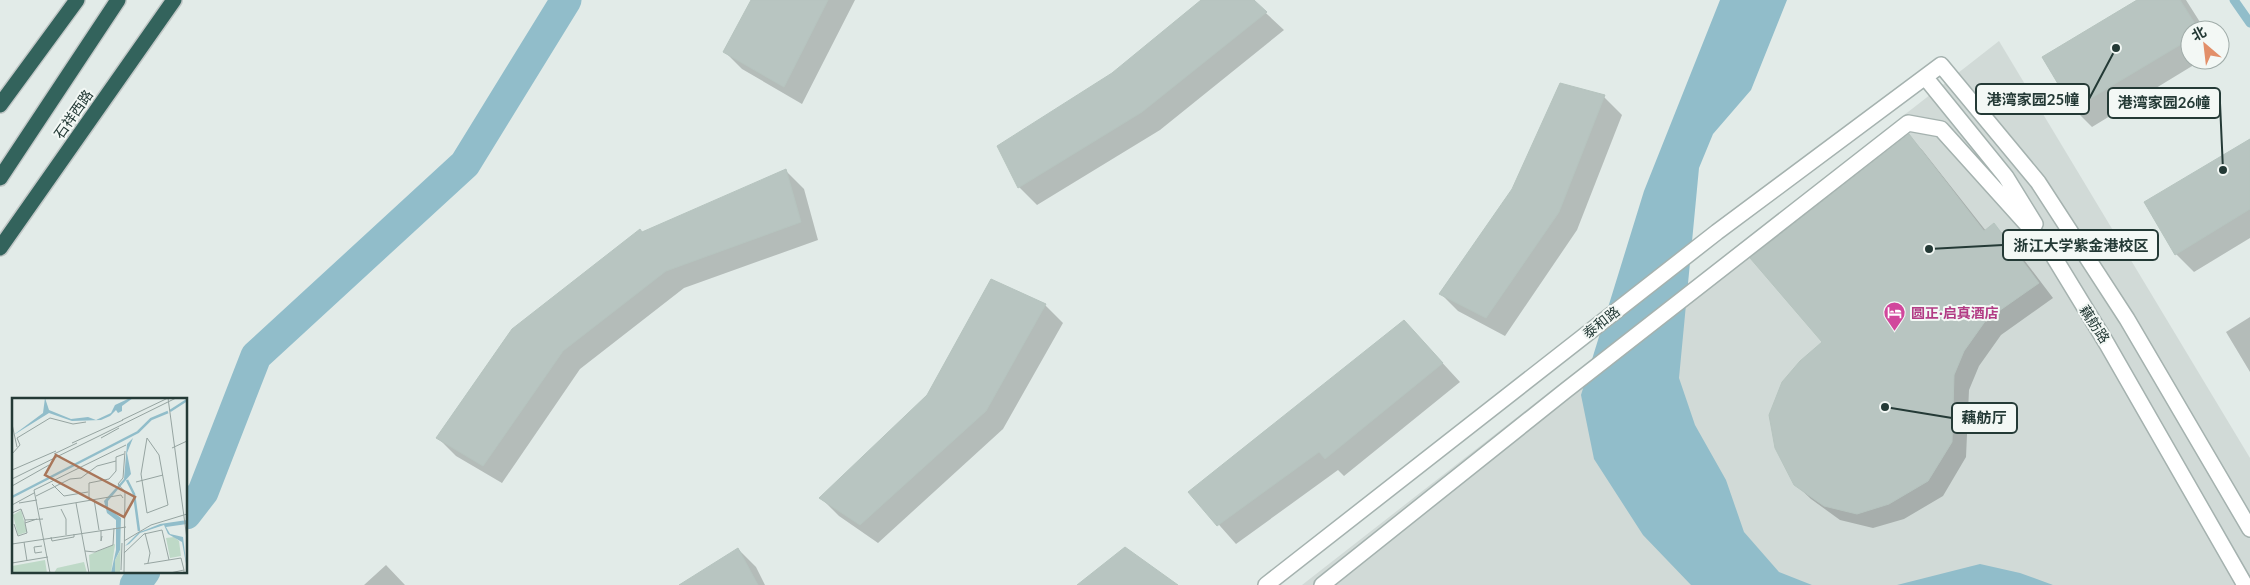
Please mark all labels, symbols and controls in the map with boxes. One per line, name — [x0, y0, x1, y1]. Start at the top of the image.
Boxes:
north arrow — [2180, 20, 2230, 70]
text: 北 — [2188, 22, 2209, 44]
callout: 港湾家园25幢 — [1976, 84, 2089, 114]
street label: 石祥西路 — [50, 86, 96, 142]
callout: 港湾家园26幢 — [2108, 88, 2220, 118]
text: 港湾家园25幢 — [1987, 90, 2079, 108]
text: 港湾家园26幢 — [2118, 93, 2210, 111]
callout: 浙江大学紫金港校区 — [2003, 230, 2158, 260]
text: 浙江大学紫金港校区 — [2013, 236, 2149, 254]
hotel icon: 圆正·启真酒店 — [1883, 300, 1907, 331]
street label: 泰和路 — [1579, 302, 1623, 342]
street label: 藕舫路 — [2076, 302, 2114, 346]
place label: 圆正·启真酒店 — [1911, 304, 1999, 321]
inset map — [12, 398, 188, 572]
callout: 藕舫厅 — [1952, 403, 2017, 433]
text: 藕舫厅 — [1961, 408, 2007, 426]

